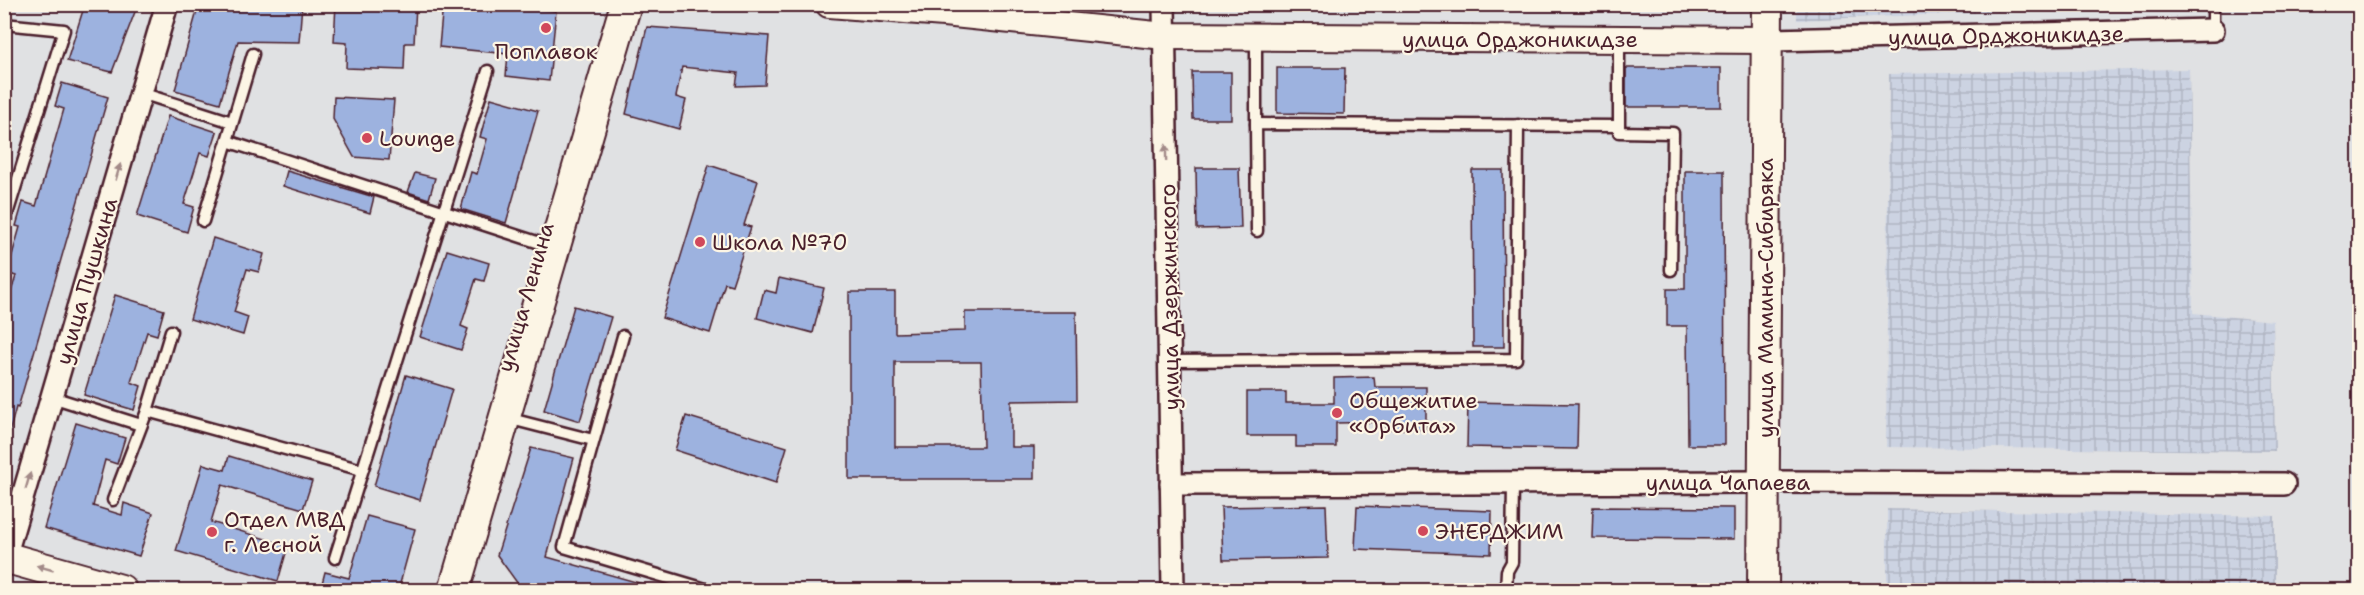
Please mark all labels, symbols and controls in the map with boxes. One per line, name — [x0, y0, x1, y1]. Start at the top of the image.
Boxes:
street label: улица Орджоникидзе — [1888, 19, 2124, 52]
marker: Поплавок — [539, 21, 553, 35]
street label: улица Орджоникидзе — [1402, 25, 1638, 54]
place label: Поплавок — [495, 37, 598, 66]
place label: Lounge — [379, 124, 456, 153]
marker: Lounge — [360, 131, 374, 145]
one-way arrow — [1162, 143, 1171, 162]
street label: улица Мамина-Сибиряка — [1751, 158, 1780, 438]
one-way arrow — [114, 163, 123, 181]
street label: улица Дзержинского — [1153, 183, 1186, 411]
street label: улица Пушкина — [49, 194, 124, 368]
street label: улица Ленина — [490, 219, 561, 375]
place label: Школа №70 — [712, 228, 848, 257]
marker: Школа №70 — [693, 235, 707, 249]
place label: Общежитие «Орбита» — [1349, 386, 1478, 440]
marker: Общежитие «Орбита» — [1330, 406, 1344, 420]
street label: улица Чапаева — [1646, 468, 1811, 497]
one-way arrow — [24, 471, 33, 489]
place label: Отдел МВД г. Лесной — [224, 505, 346, 559]
place label: ЭНЕРДЖИМ — [1435, 517, 1564, 546]
marker: ЭНЕРДЖИМ — [1416, 524, 1430, 538]
marker: Отдел МВД г. Лесной — [205, 525, 219, 539]
one-way arrow — [36, 563, 54, 572]

